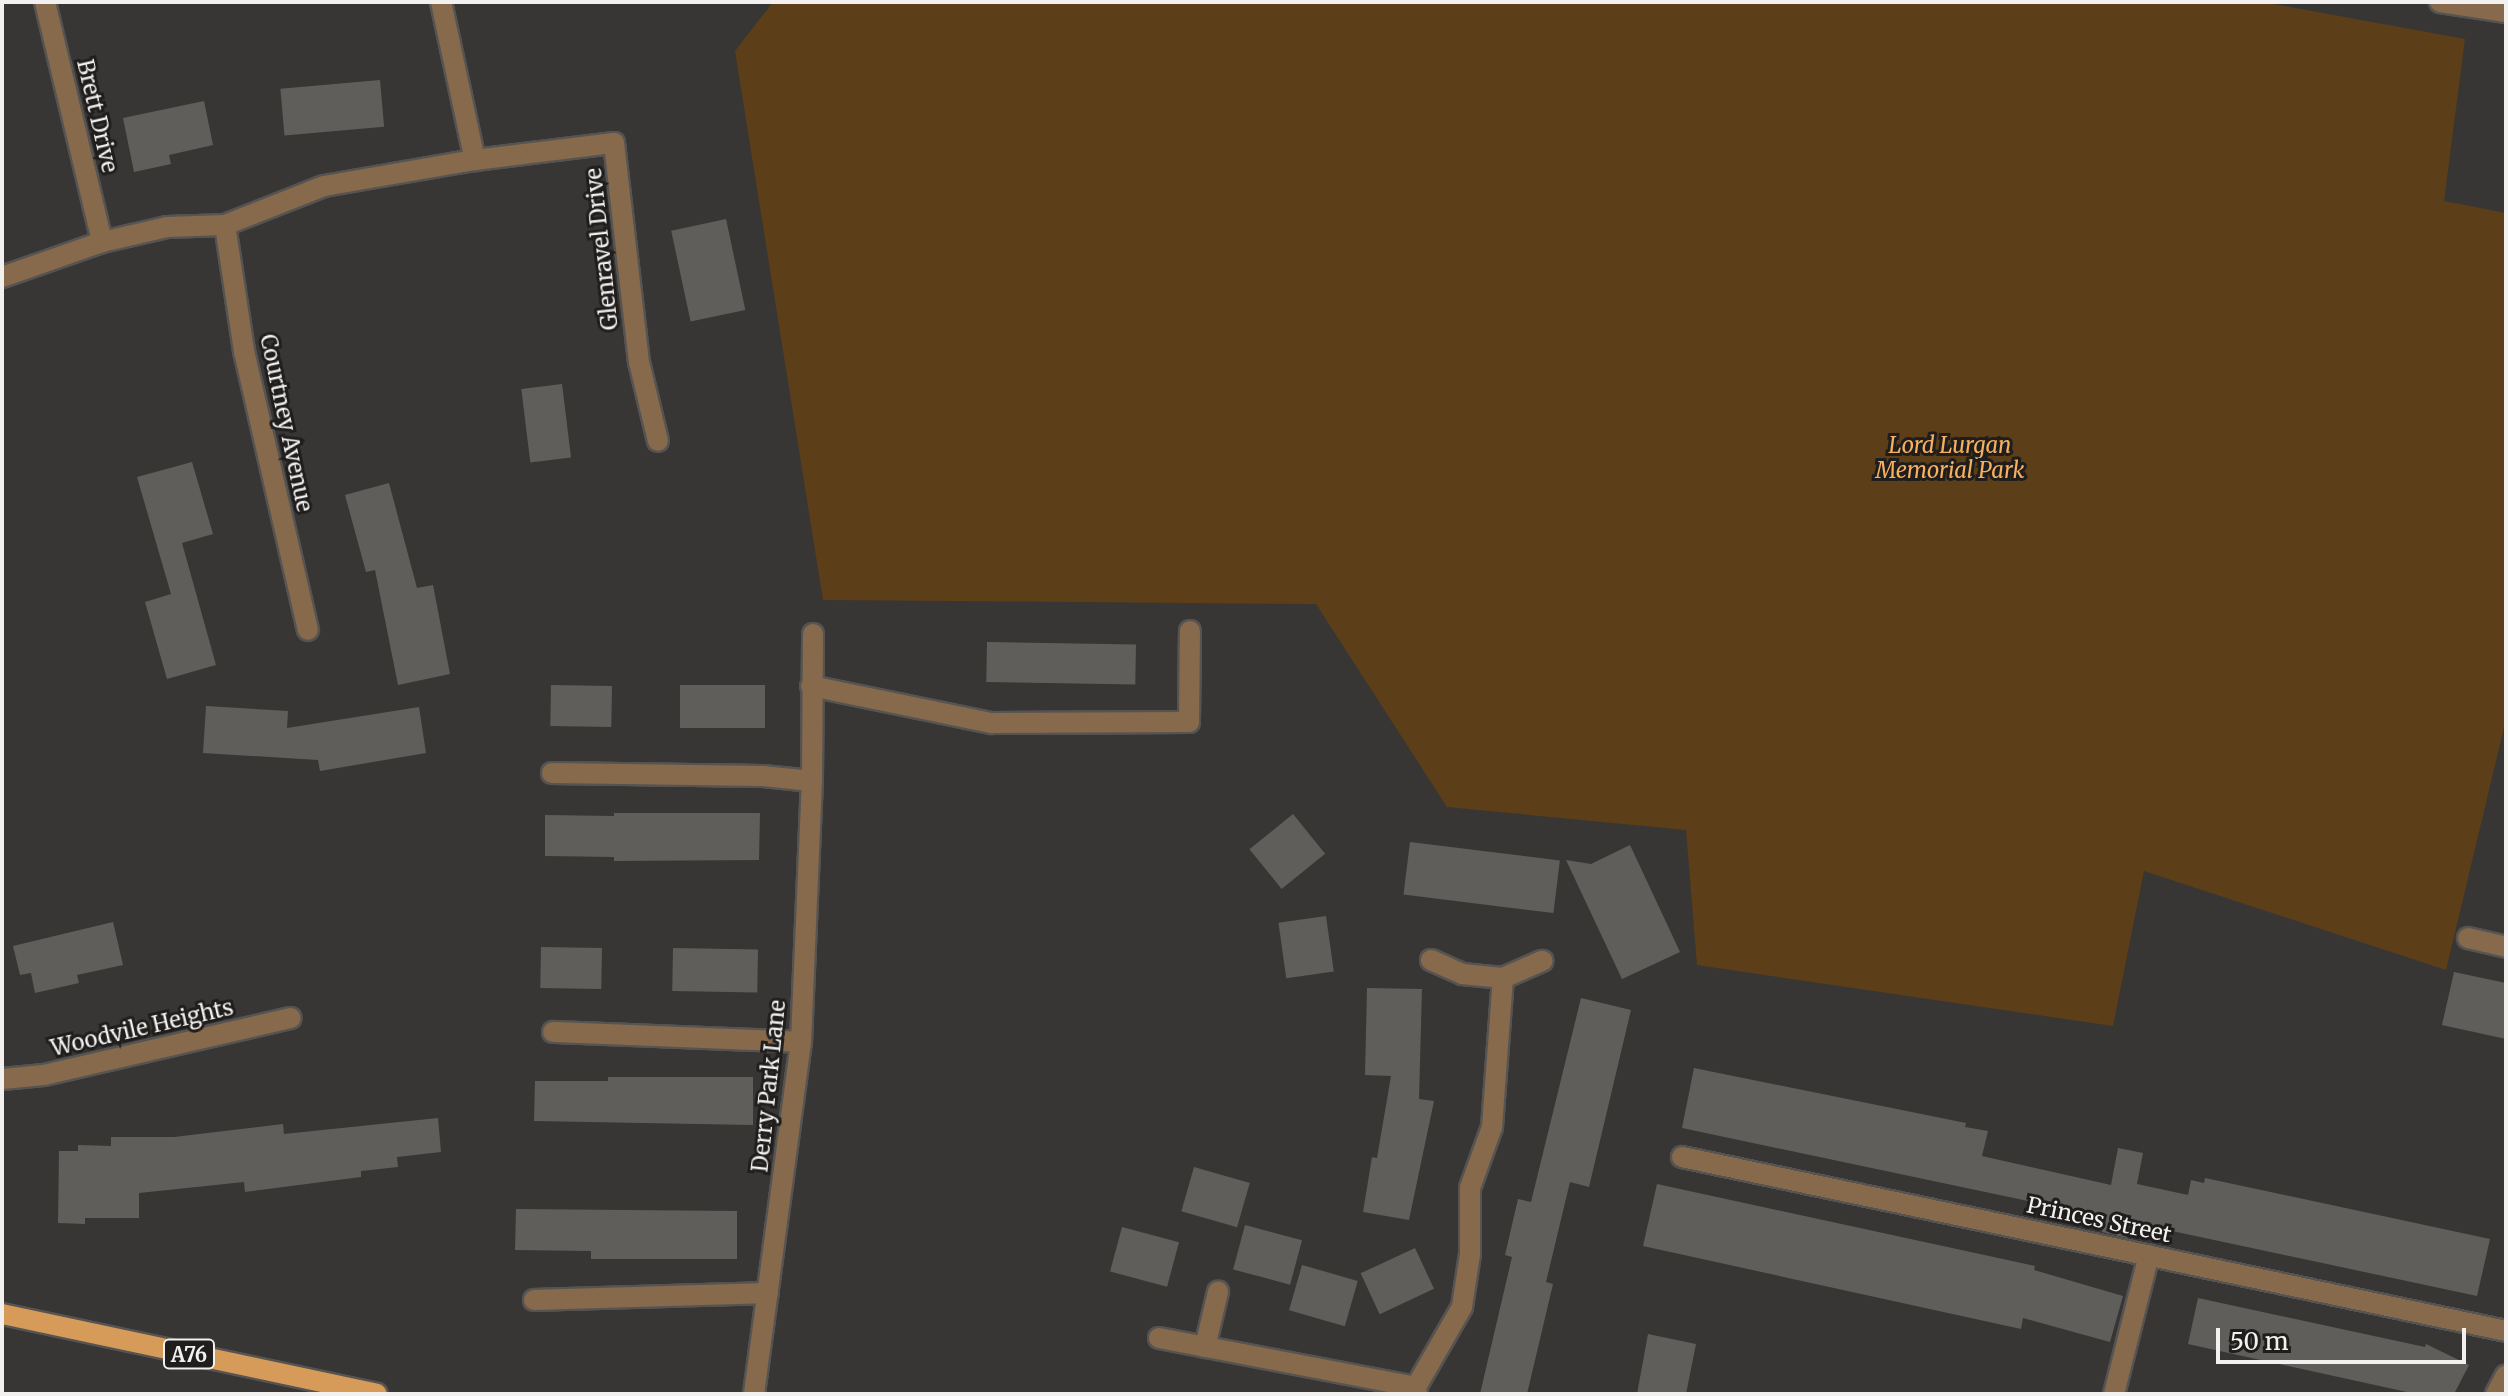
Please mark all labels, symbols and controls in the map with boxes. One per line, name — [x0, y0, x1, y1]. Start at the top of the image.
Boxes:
street label: Brett Drive — [71, 57, 123, 175]
street label: Glenravel Drive — [580, 167, 624, 331]
street label: Courtney Avenue — [254, 332, 318, 514]
park label: Lord Lurgan Memorial Park — [1876, 432, 2024, 484]
street label: Woodvile Heights — [48, 994, 236, 1062]
street label: Derry Park Lane — [747, 999, 791, 1173]
street label: Princes Street — [2024, 1192, 2174, 1248]
scale bar — [2220, 1312, 2470, 1362]
text: 50 m — [2230, 1326, 2289, 1357]
road number: A76 — [161, 1338, 217, 1370]

